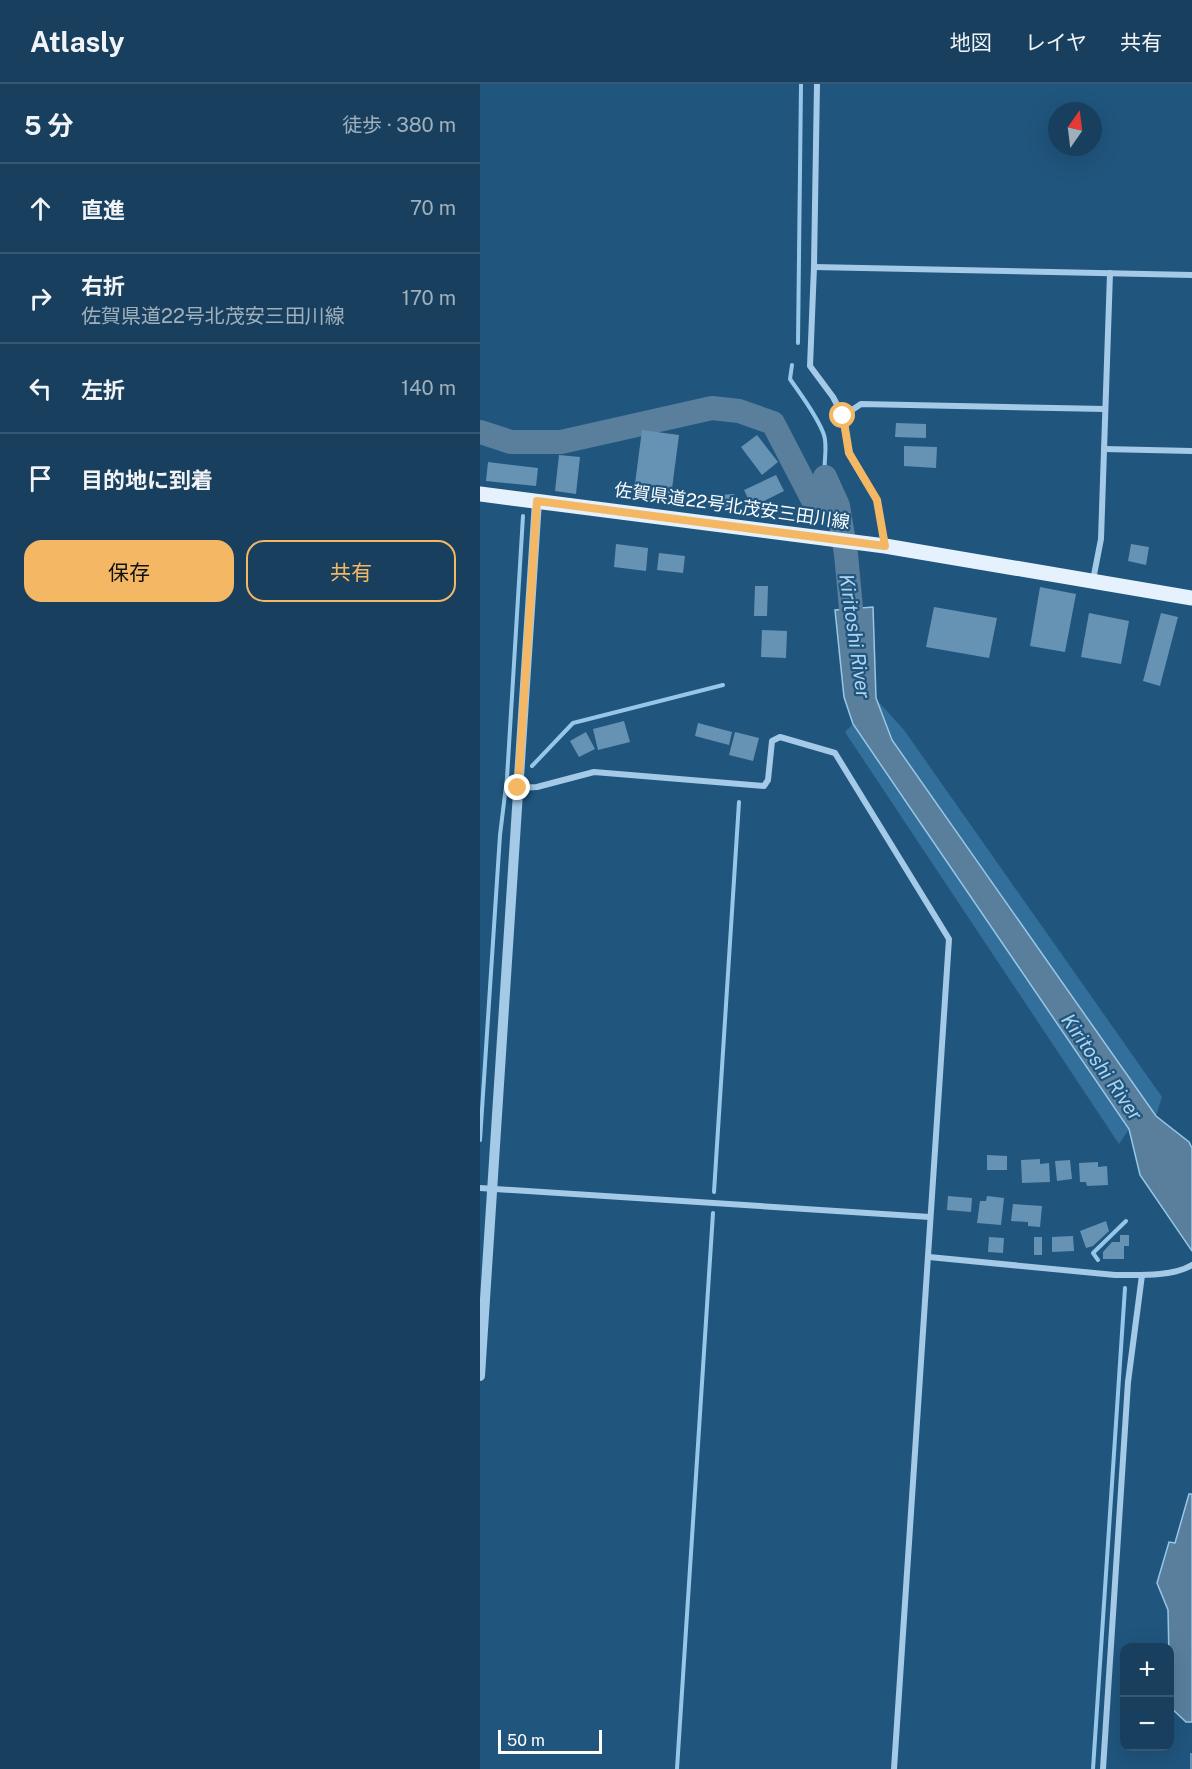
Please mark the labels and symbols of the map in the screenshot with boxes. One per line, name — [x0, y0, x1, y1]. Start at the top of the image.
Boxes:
north arrow — [1048, 102, 1102, 156]
route start — [829, 402, 855, 428]
street label: 佐賀県道22号北茂安三田川線 — [613, 479, 851, 532]
water label: Kiritoshi River — [834, 572, 876, 700]
route end — [504, 774, 530, 800]
water label: Kiritoshi River — [1056, 1009, 1148, 1126]
scale bar — [498, 1727, 602, 1754]

